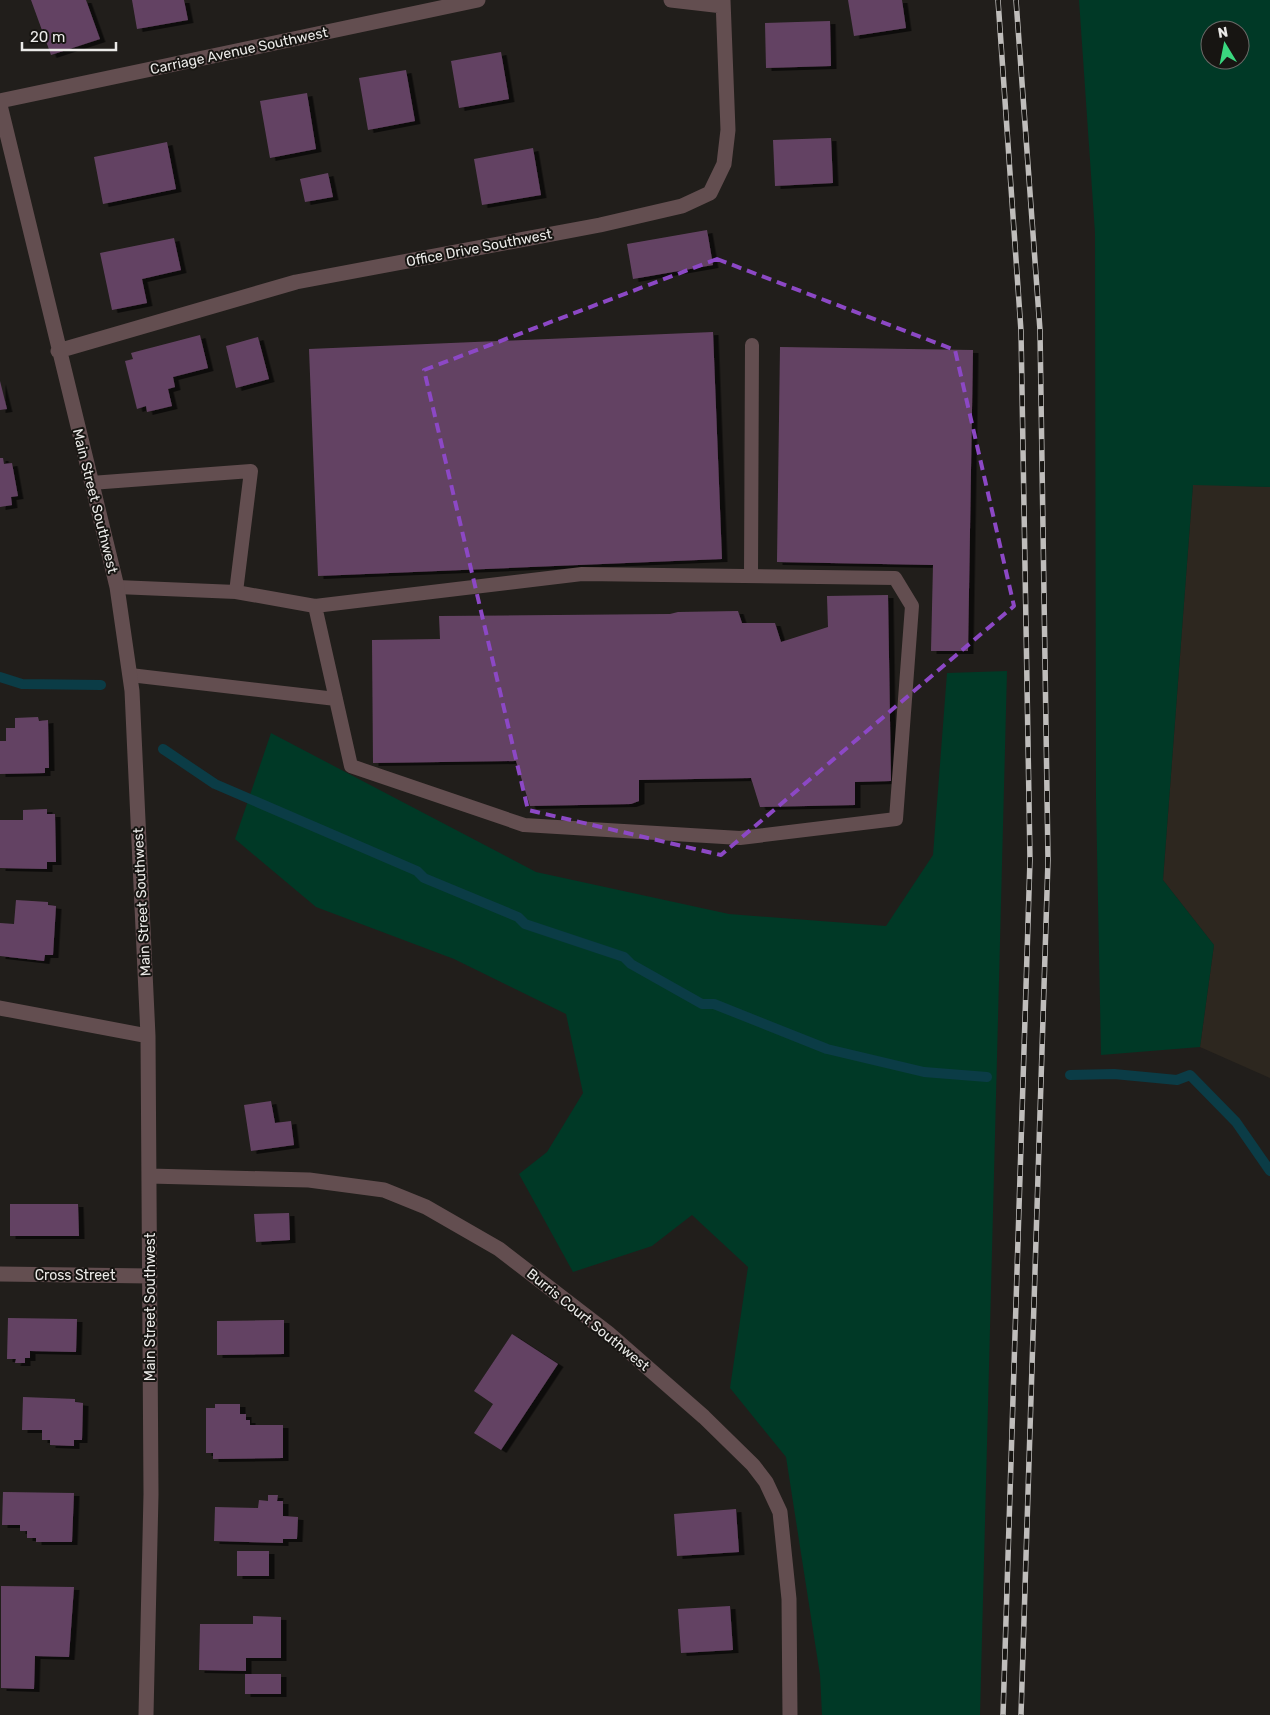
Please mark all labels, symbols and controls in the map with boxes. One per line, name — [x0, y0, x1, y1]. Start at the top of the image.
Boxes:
scale bar — [22, 20, 116, 52]
north arrow — [1200, 20, 1250, 70]
text: N — [1216, 23, 1229, 42]
street label: Carriage Avenue Southwest — [149, 24, 330, 78]
text: 20 m — [30, 28, 65, 46]
street label: Office Drive Southwest — [405, 225, 554, 270]
street label: Main Street Southwest — [69, 427, 121, 576]
street label: Main Street Southwest — [130, 827, 154, 977]
street label: Main Street Southwest — [142, 1232, 159, 1381]
street label: Burris Court Southwest — [523, 1265, 653, 1375]
street label: Cross Street — [35, 1267, 116, 1284]

